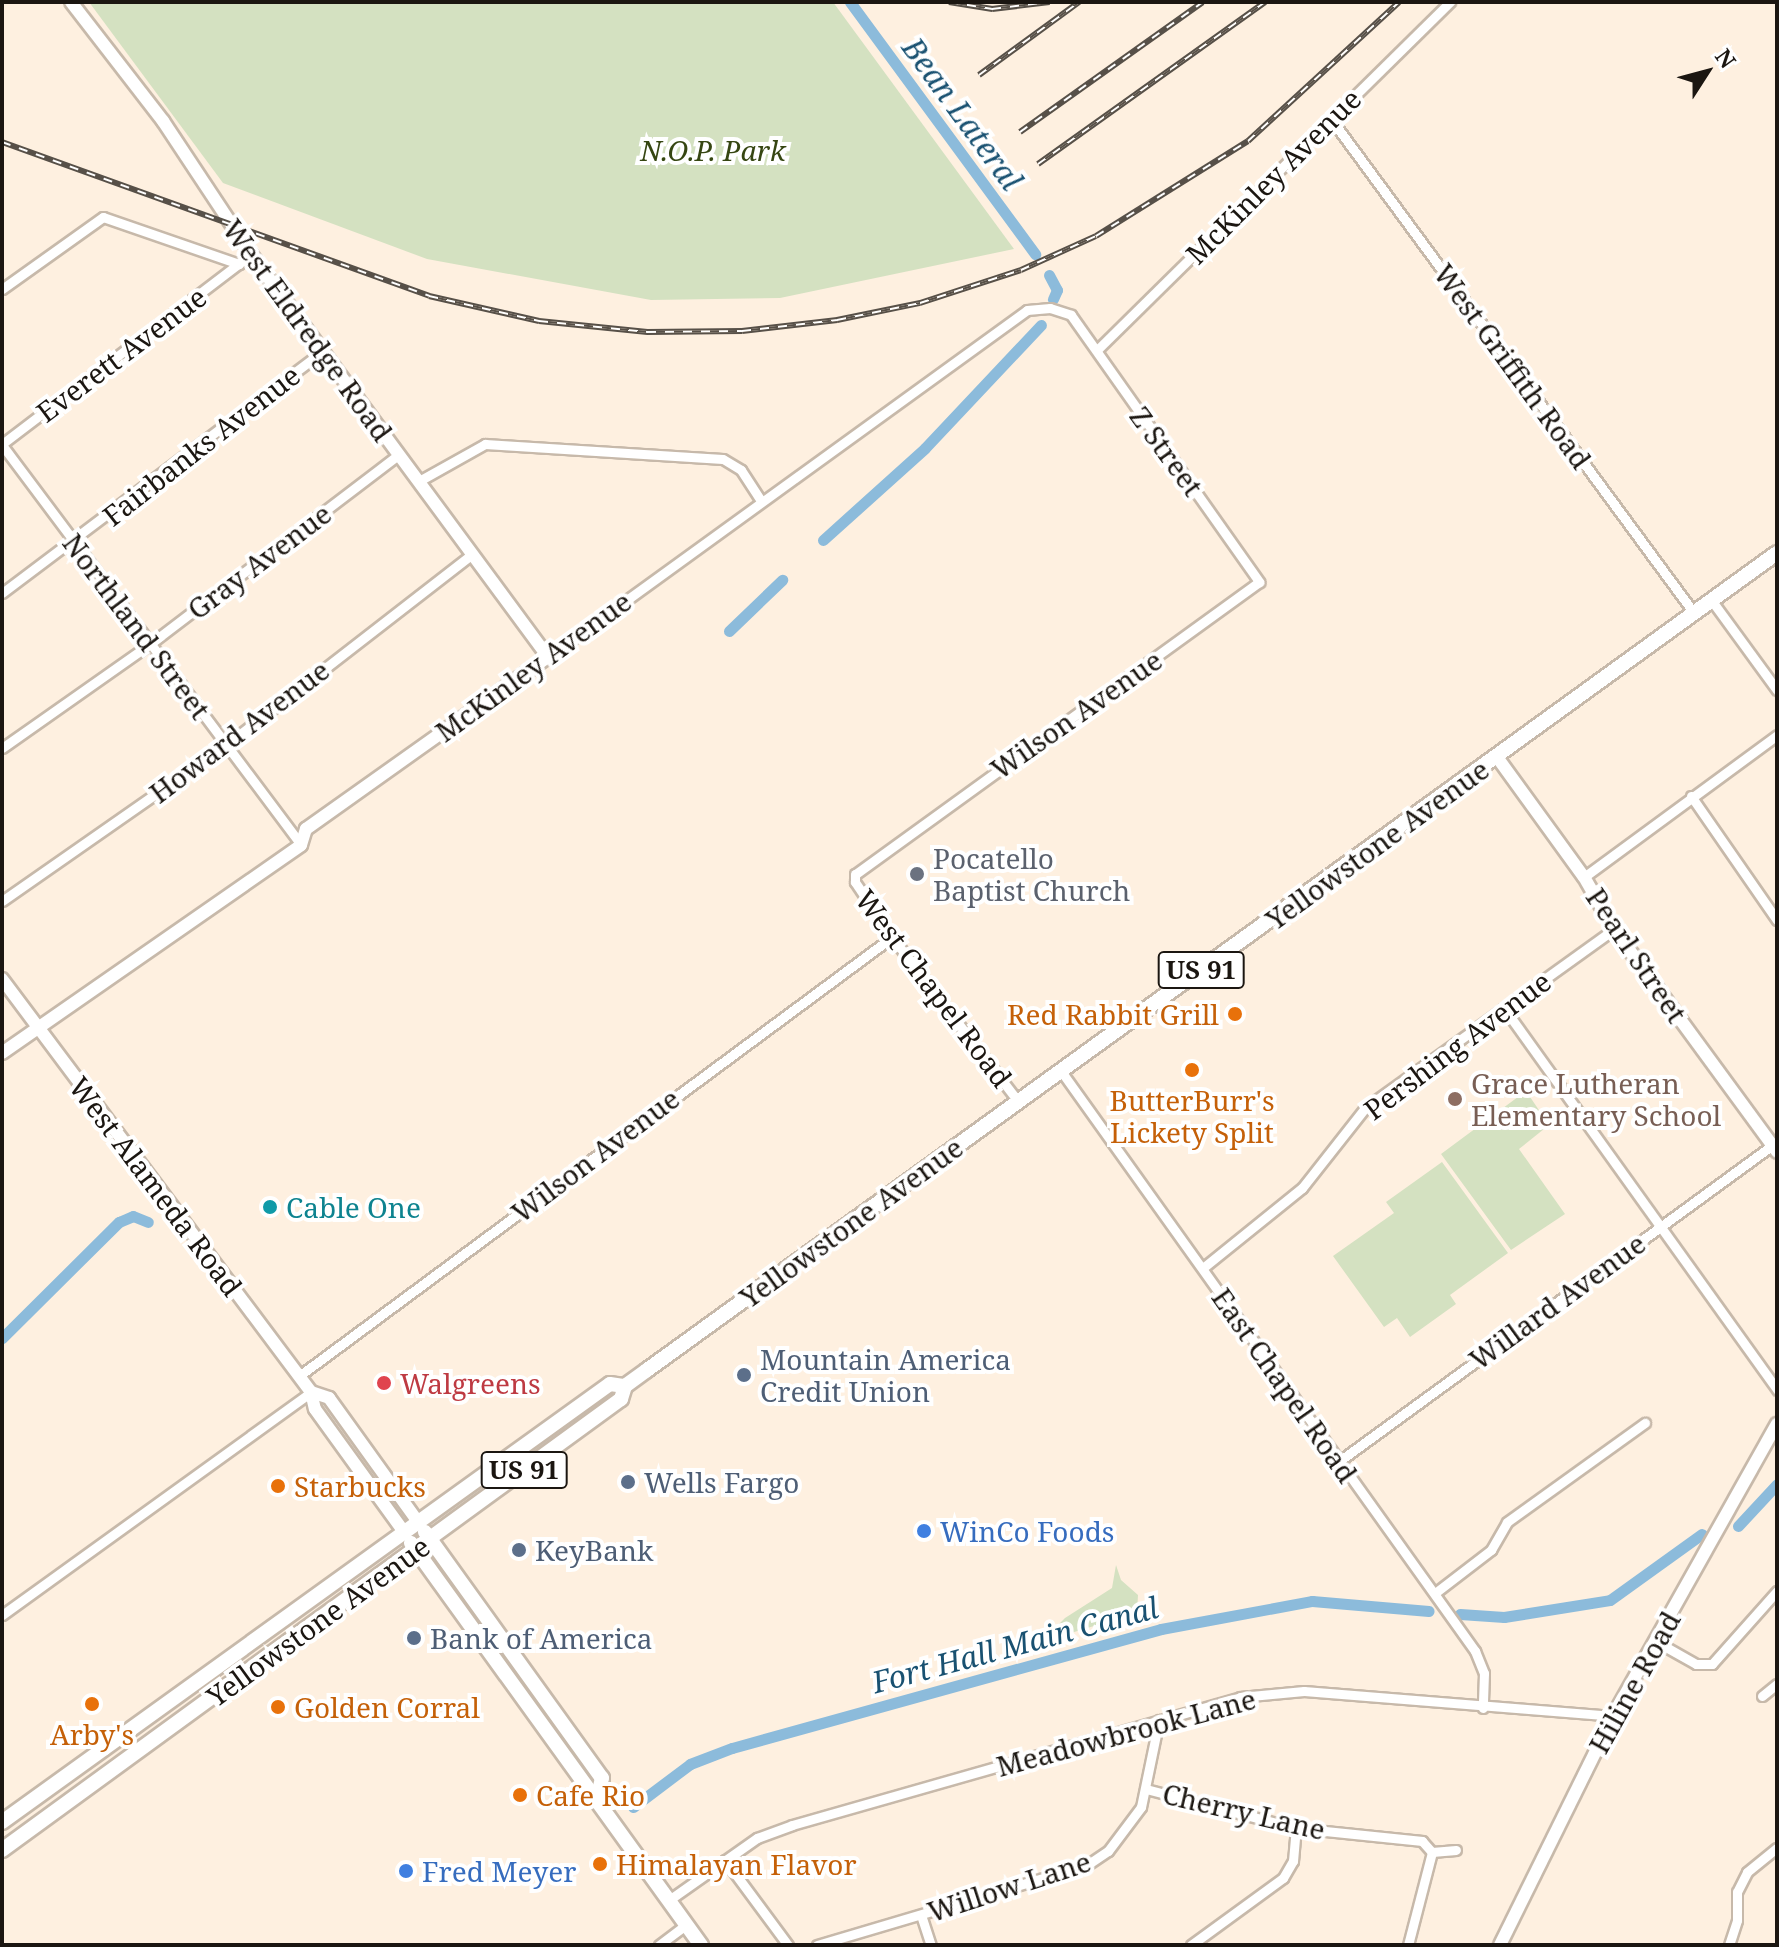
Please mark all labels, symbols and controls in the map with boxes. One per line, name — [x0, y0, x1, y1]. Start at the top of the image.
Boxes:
water label: Bean Lateral — [895, 31, 1029, 197]
north arrow — [1667, 32, 1747, 112]
text: N — [1709, 42, 1744, 74]
street label: McKinley Avenue — [1179, 82, 1367, 270]
park label: N.O.P. Park — [640, 133, 786, 167]
street label: West Eldredge Road — [216, 213, 400, 447]
street label: West Griffith Road — [1427, 257, 1599, 475]
street label: Everett Avenue — [29, 279, 213, 429]
street label: Fairbanks Avenue — [96, 358, 306, 532]
street label: Z Street — [1123, 400, 1211, 502]
street label: Gray Avenue — [181, 496, 337, 626]
street label: Northland Street — [56, 527, 218, 725]
street label: McKinley Avenue — [429, 584, 637, 748]
street label: Wilson Avenue — [984, 643, 1168, 785]
street label: Howard Avenue — [143, 653, 335, 809]
street label: Yellowstone Avenue — [1259, 752, 1495, 936]
place label: Pocatello Baptist Church — [933, 841, 1130, 907]
marker: Pocatello Baptist Church — [908, 865, 926, 883]
street label: Pearl Street — [1580, 881, 1694, 1029]
street label: West Chapel Road — [849, 883, 1019, 1093]
road number: US 91 — [1157, 948, 1245, 992]
street label: Pershing Avenue — [1357, 964, 1557, 1126]
place label: Red Rabbit Grill — [1007, 997, 1219, 1031]
marker: Red Rabbit Grill — [1226, 1005, 1244, 1023]
marker: ButterBurr's Lickety Split — [1183, 1061, 1201, 1079]
place label: Grace Lutheran Elementary School — [1471, 1066, 1721, 1132]
street label: West Alameda Road — [63, 1070, 249, 1302]
street label: Wilson Avenue — [505, 1081, 685, 1229]
place label: ButterBurr's Lickety Split — [1109, 1083, 1275, 1149]
marker: Grace Lutheran Elementary School — [1446, 1090, 1464, 1108]
street label: Yellowstone Avenue — [733, 1130, 969, 1314]
place label: Cable One — [286, 1190, 421, 1224]
marker: Cable One — [261, 1198, 279, 1216]
street label: Willard Avenue — [1463, 1226, 1651, 1376]
street label: East Chapel Road — [1205, 1281, 1365, 1489]
place label: Mountain America Credit Union — [760, 1342, 1011, 1408]
place label: Walgreens — [400, 1366, 541, 1400]
marker: Mountain America Credit Union — [735, 1366, 753, 1384]
marker: Walgreens — [375, 1374, 393, 1392]
road number: US 91 — [480, 1448, 568, 1492]
place label: Wells Fargo — [644, 1465, 799, 1499]
place label: Starbucks — [294, 1469, 426, 1503]
marker: Wells Fargo — [619, 1473, 637, 1491]
marker: Starbucks — [269, 1477, 287, 1495]
place label: WinCo Foods — [940, 1514, 1114, 1548]
marker: WinCo Foods — [915, 1522, 933, 1540]
street label: Yellowstone Avenue — [200, 1529, 436, 1713]
place label: KeyBank — [535, 1533, 653, 1567]
marker: KeyBank — [510, 1541, 528, 1559]
water label: Fort Hall Main Canal — [868, 1589, 1162, 1701]
street label: Hiline Road — [1581, 1605, 1687, 1759]
place label: Bank of America — [430, 1621, 652, 1655]
marker: Bank of America — [405, 1629, 423, 1647]
street label: Meadowbrook Lane — [993, 1681, 1259, 1783]
place label: Golden Corral — [294, 1690, 480, 1724]
marker: Arby's — [83, 1695, 101, 1713]
marker: Golden Corral — [269, 1698, 287, 1716]
place label: Arby's — [50, 1717, 134, 1751]
street label: Cherry Lane — [1160, 1776, 1328, 1846]
place label: Cafe Rio — [536, 1778, 645, 1812]
marker: Cafe Rio — [511, 1786, 529, 1804]
street label: Willow Lane — [923, 1844, 1095, 1928]
place label: Himalayan Flavor — [616, 1847, 857, 1881]
place label: Fred Meyer — [422, 1854, 576, 1888]
marker: Himalayan Flavor — [591, 1855, 609, 1873]
marker: Fred Meyer — [397, 1862, 415, 1880]

